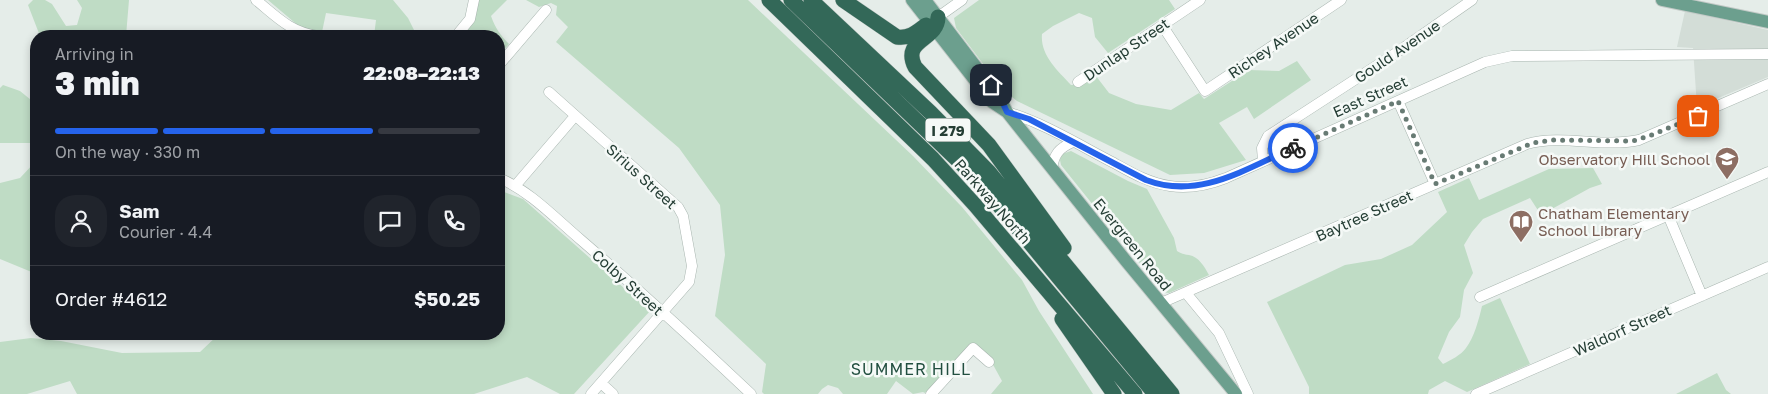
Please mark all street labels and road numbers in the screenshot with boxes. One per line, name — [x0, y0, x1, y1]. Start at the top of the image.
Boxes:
street label: Richey Avenue — [1224, 8, 1322, 82]
street label: Dunlap Street — [1080, 14, 1172, 84]
street label: Gould Avenue — [1351, 16, 1443, 86]
street label: East Street — [1330, 72, 1410, 120]
road number: I 279 — [926, 118, 970, 142]
street label: Sirius Street — [603, 140, 681, 212]
street label: Parkway North — [951, 155, 1035, 247]
street label: Baytree Street — [1313, 186, 1415, 244]
street label: Evergreen Road — [1090, 194, 1176, 294]
street label: Colby Street — [589, 245, 667, 319]
street label: Waldorf Street — [1570, 300, 1674, 360]

